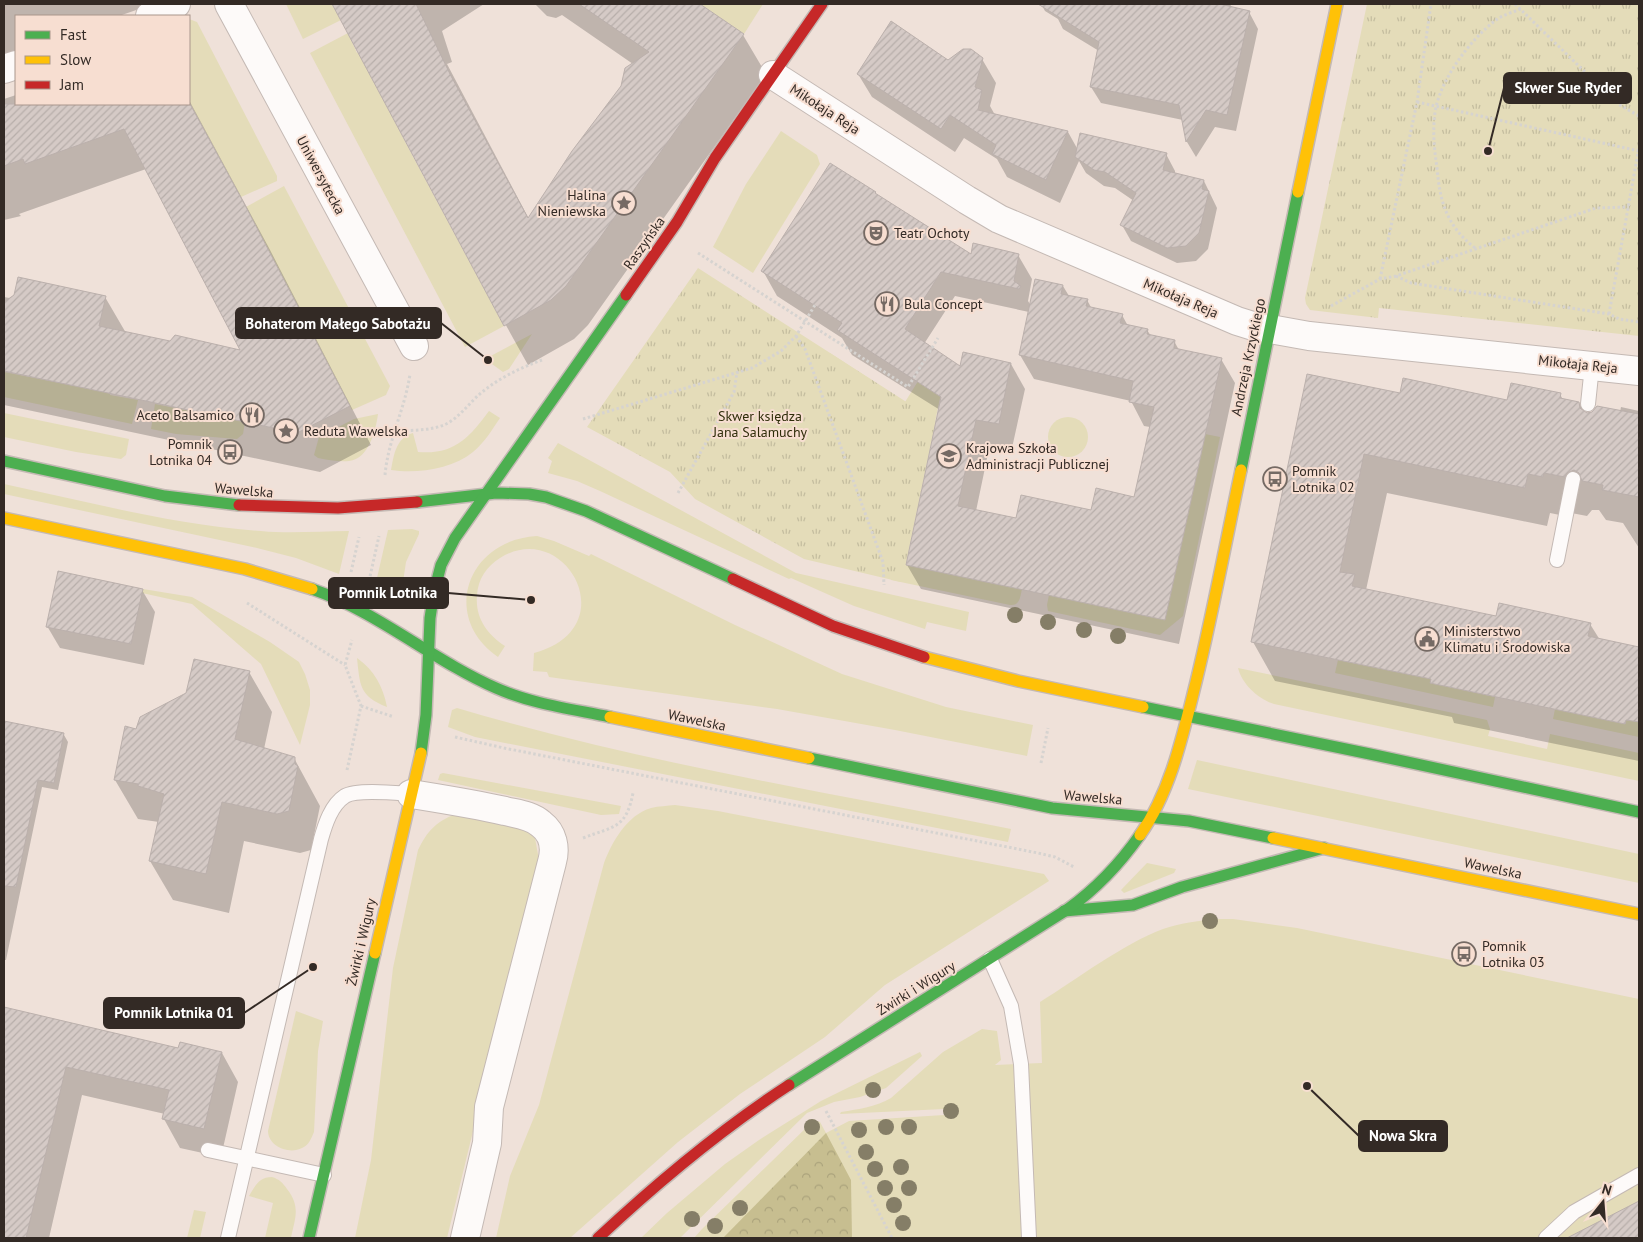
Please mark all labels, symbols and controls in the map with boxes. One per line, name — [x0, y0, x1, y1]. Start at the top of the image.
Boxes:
legend — [15, 15, 190, 105]
text: Fast — [60, 25, 87, 44]
text: Slow — [60, 50, 91, 69]
callout: Skwer Sue Ryder — [1504, 73, 1631, 103]
text: Jam — [59, 75, 84, 94]
text: Skwer Sue Ryder — [1515, 78, 1622, 97]
street label: Mikołaja Reja — [787, 80, 863, 138]
street label: Uniwersytecka — [293, 133, 349, 217]
place label: Halina Nieniewska — [538, 186, 606, 220]
place icon: Halina Nieniewska — [611, 190, 637, 216]
street label: Raszyńska — [619, 213, 669, 273]
theatre icon: Teatr Ochoty — [863, 220, 889, 246]
place label: Teatr Ochoty — [894, 224, 970, 242]
street label: Mikołaja Reja — [1141, 274, 1221, 322]
restaurant icon: Bula Concept — [874, 291, 900, 317]
place label: Bula Concept — [904, 295, 983, 313]
street label: Andrzeja Krzyckiego — [1227, 297, 1269, 417]
callout: Bohaterom Małego Sabotażu — [236, 308, 441, 338]
text: Bohaterom Małego Sabotażu — [245, 314, 431, 333]
street label: Mikołaja Reja — [1537, 351, 1619, 377]
restaurant icon: Aceto Balsamico — [239, 402, 265, 428]
place label: Aceto Balsamico — [136, 406, 234, 424]
park label: Skwer księdza Jana Salamuchy — [712, 407, 808, 441]
place icon: Reduta Wawelska — [273, 418, 299, 444]
place label: Reduta Wawelska — [304, 422, 408, 440]
place label: Pomnik Lotnika 04 — [149, 435, 212, 469]
bus stop icon: Pomnik Lotnika 04 — [217, 439, 243, 465]
place label: Krajowa Szkoła Administracji Publicznej — [966, 439, 1109, 473]
school or university icon: Krajowa Szkoła Administracji Publicznej — [936, 443, 962, 469]
place label: Pomnik Lotnika 02 — [1292, 462, 1355, 496]
bus stop icon: Pomnik Lotnika 02 — [1262, 466, 1288, 492]
street label: Wawelska — [214, 478, 274, 502]
callout: Pomnik Lotnika — [329, 578, 448, 608]
text: Pomnik Lotnika — [339, 583, 437, 602]
place label: Ministerstwo Klimatu i Środowiska — [1444, 622, 1570, 656]
public building icon: Ministerstwo Klimatu i Środowiska — [1414, 626, 1440, 652]
street label: Wawelska — [666, 705, 728, 735]
street label: Wawelska — [1063, 785, 1123, 809]
street label: Wawelska — [1462, 853, 1524, 883]
street label: Żwirki i Wigury — [342, 896, 380, 987]
place label: Pomnik Lotnika 03 — [1482, 937, 1545, 971]
bus stop icon: Pomnik Lotnika 03 — [1451, 941, 1477, 967]
street label: Żwirki i Wigury — [873, 957, 959, 1019]
callout: Pomnik Lotnika 01 — [104, 998, 244, 1028]
text: Pomnik Lotnika 01 — [114, 1003, 234, 1022]
callout: Nowa Skra — [1359, 1121, 1447, 1151]
text: Nowa Skra — [1369, 1126, 1437, 1145]
north arrow — [1578, 1177, 1628, 1227]
text: N — [1600, 1180, 1614, 1200]

